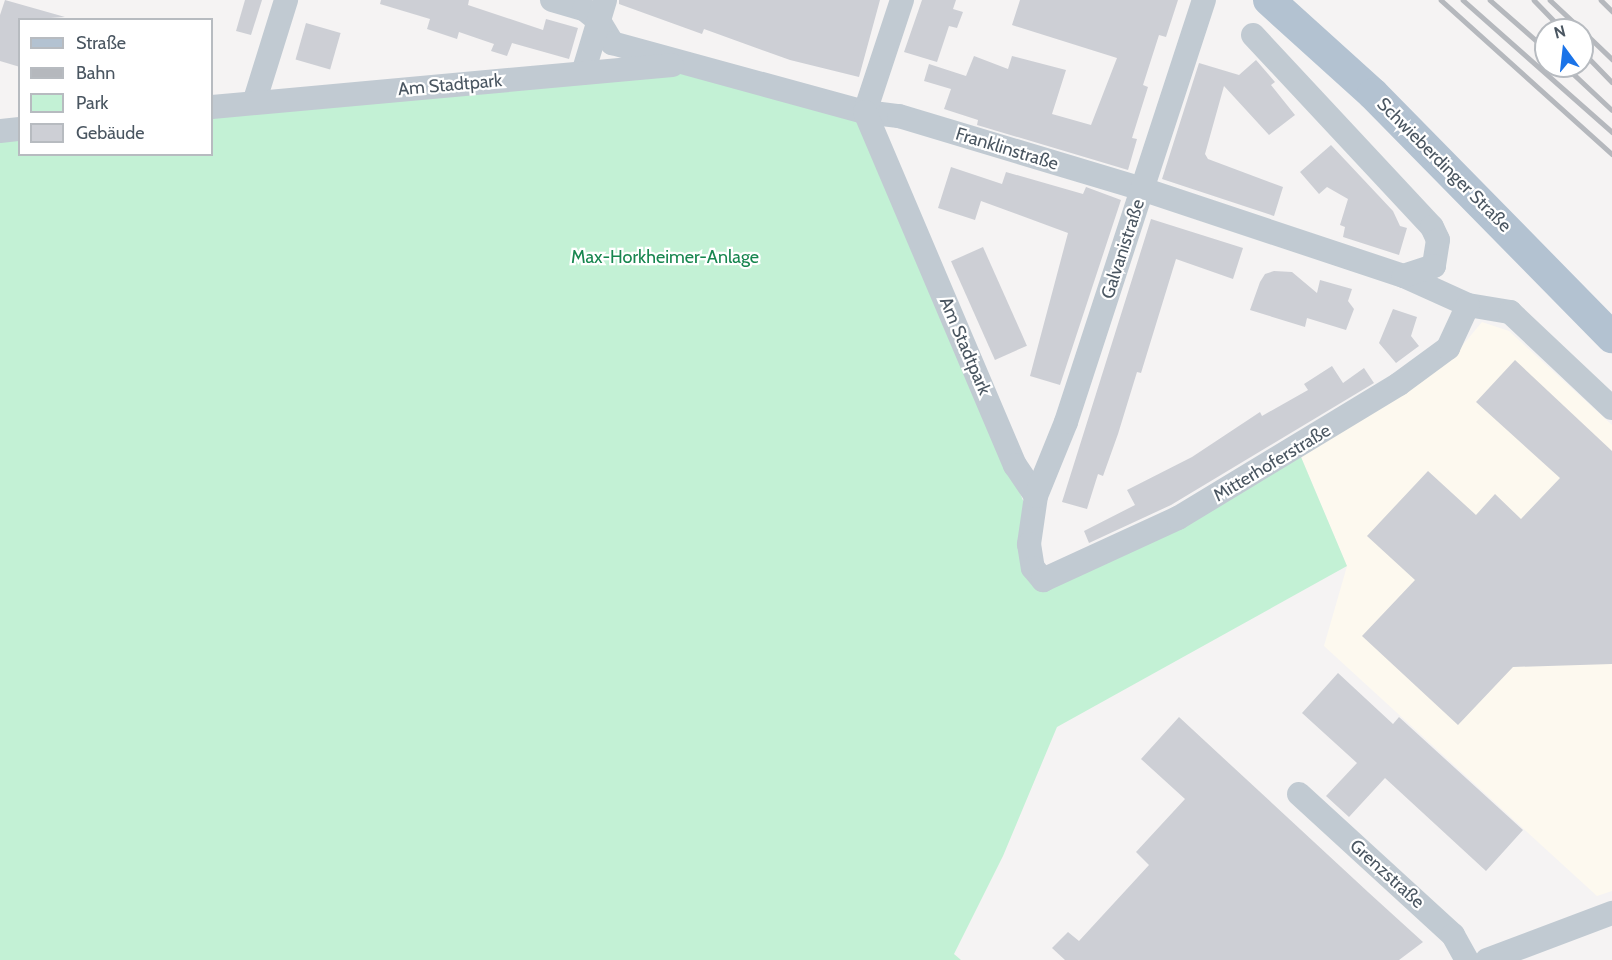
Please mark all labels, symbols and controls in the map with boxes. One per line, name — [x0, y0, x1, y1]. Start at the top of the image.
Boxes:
legend — [18, 18, 213, 156]
north arrow — [1534, 18, 1594, 78]
text: N — [1552, 21, 1568, 43]
text: Straße — [76, 32, 126, 54]
text: Bahn — [76, 62, 115, 84]
street label: Am Stadtpark — [397, 70, 503, 100]
text: Park — [76, 92, 108, 114]
street label: Schwieberdinger Straße — [1372, 93, 1516, 237]
text: Gebäude — [76, 122, 145, 144]
street label: Franklinstraße — [953, 123, 1061, 175]
street label: Galvanistraße — [1097, 197, 1149, 301]
park label: Max-Horkheimer-Anlage — [571, 246, 759, 268]
street label: Am Stadtpark — [935, 294, 995, 398]
street label: Mitterhoferstraße — [1210, 420, 1334, 506]
street label: Grenzstraße — [1345, 835, 1429, 913]

